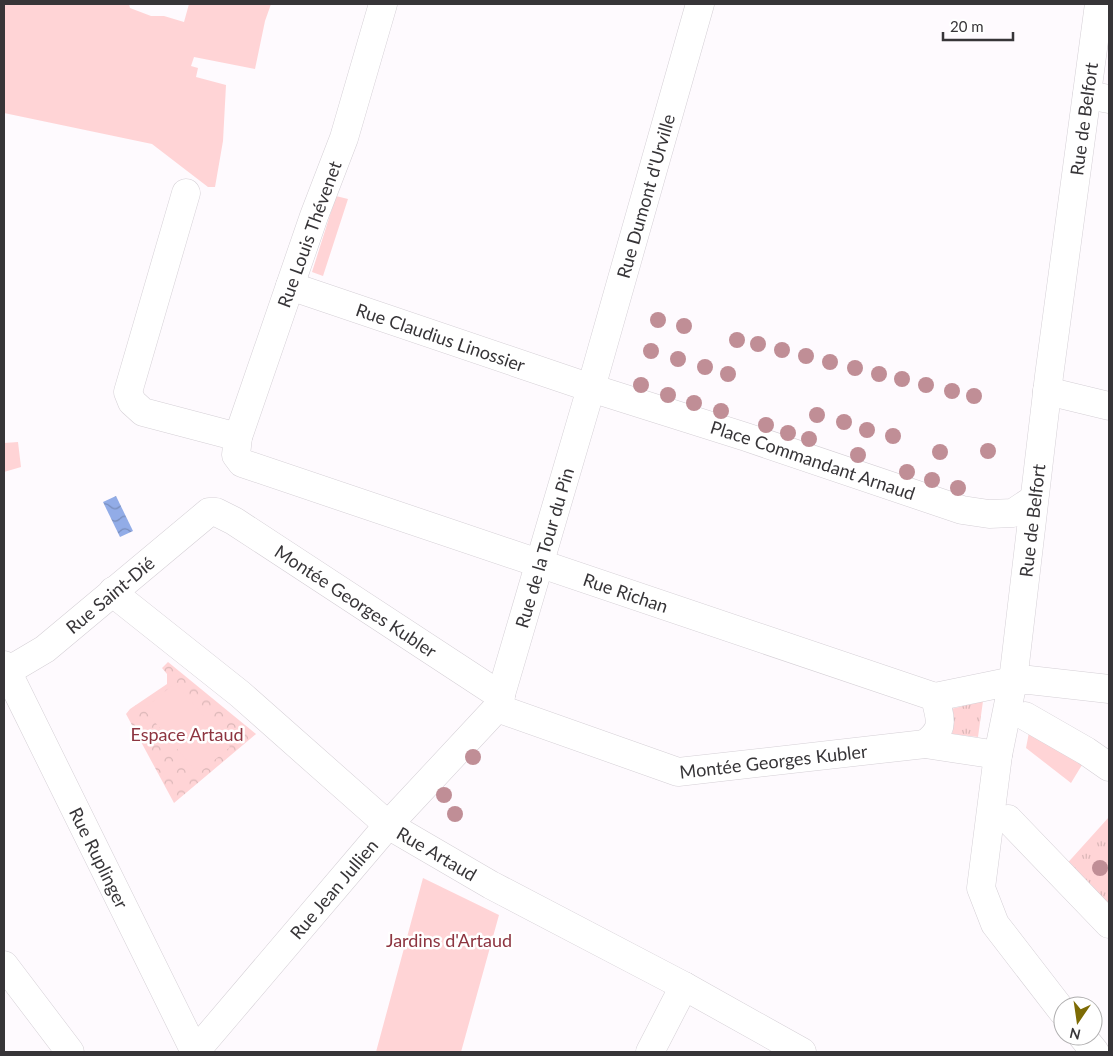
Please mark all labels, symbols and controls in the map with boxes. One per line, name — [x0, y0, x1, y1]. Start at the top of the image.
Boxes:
scale bar — [943, 10, 1013, 42]
text: 20 m — [950, 17, 984, 35]
street label: Rue de Belfort — [1065, 60, 1102, 177]
street label: Rue Dumont d'Urville — [612, 111, 679, 281]
street label: Rue Louis Thévenet — [272, 157, 346, 310]
street label: Rue Claudius Linossier — [353, 298, 528, 376]
street label: Place Commandant Arnaud — [708, 415, 918, 504]
street label: Rue de Belfort — [1014, 462, 1050, 578]
street label: Rue de la Tour du Pin — [510, 465, 578, 630]
street label: Montée Georges Kubler — [271, 540, 441, 662]
street label: Rue Saint-Dié — [61, 552, 159, 638]
street label: Rue Richan — [580, 568, 671, 617]
park label: Espace Artaud — [130, 723, 244, 745]
street label: Montée Georges Kubler — [678, 740, 869, 783]
street label: Rue Ruplinger — [65, 804, 134, 912]
street label: Rue Artaud — [393, 822, 481, 885]
street label: Rue Jean Jullien — [285, 835, 382, 943]
park label: Jardins d'Artaud — [386, 929, 512, 951]
north arrow — [1053, 996, 1103, 1046]
text: N — [1068, 1025, 1082, 1044]

